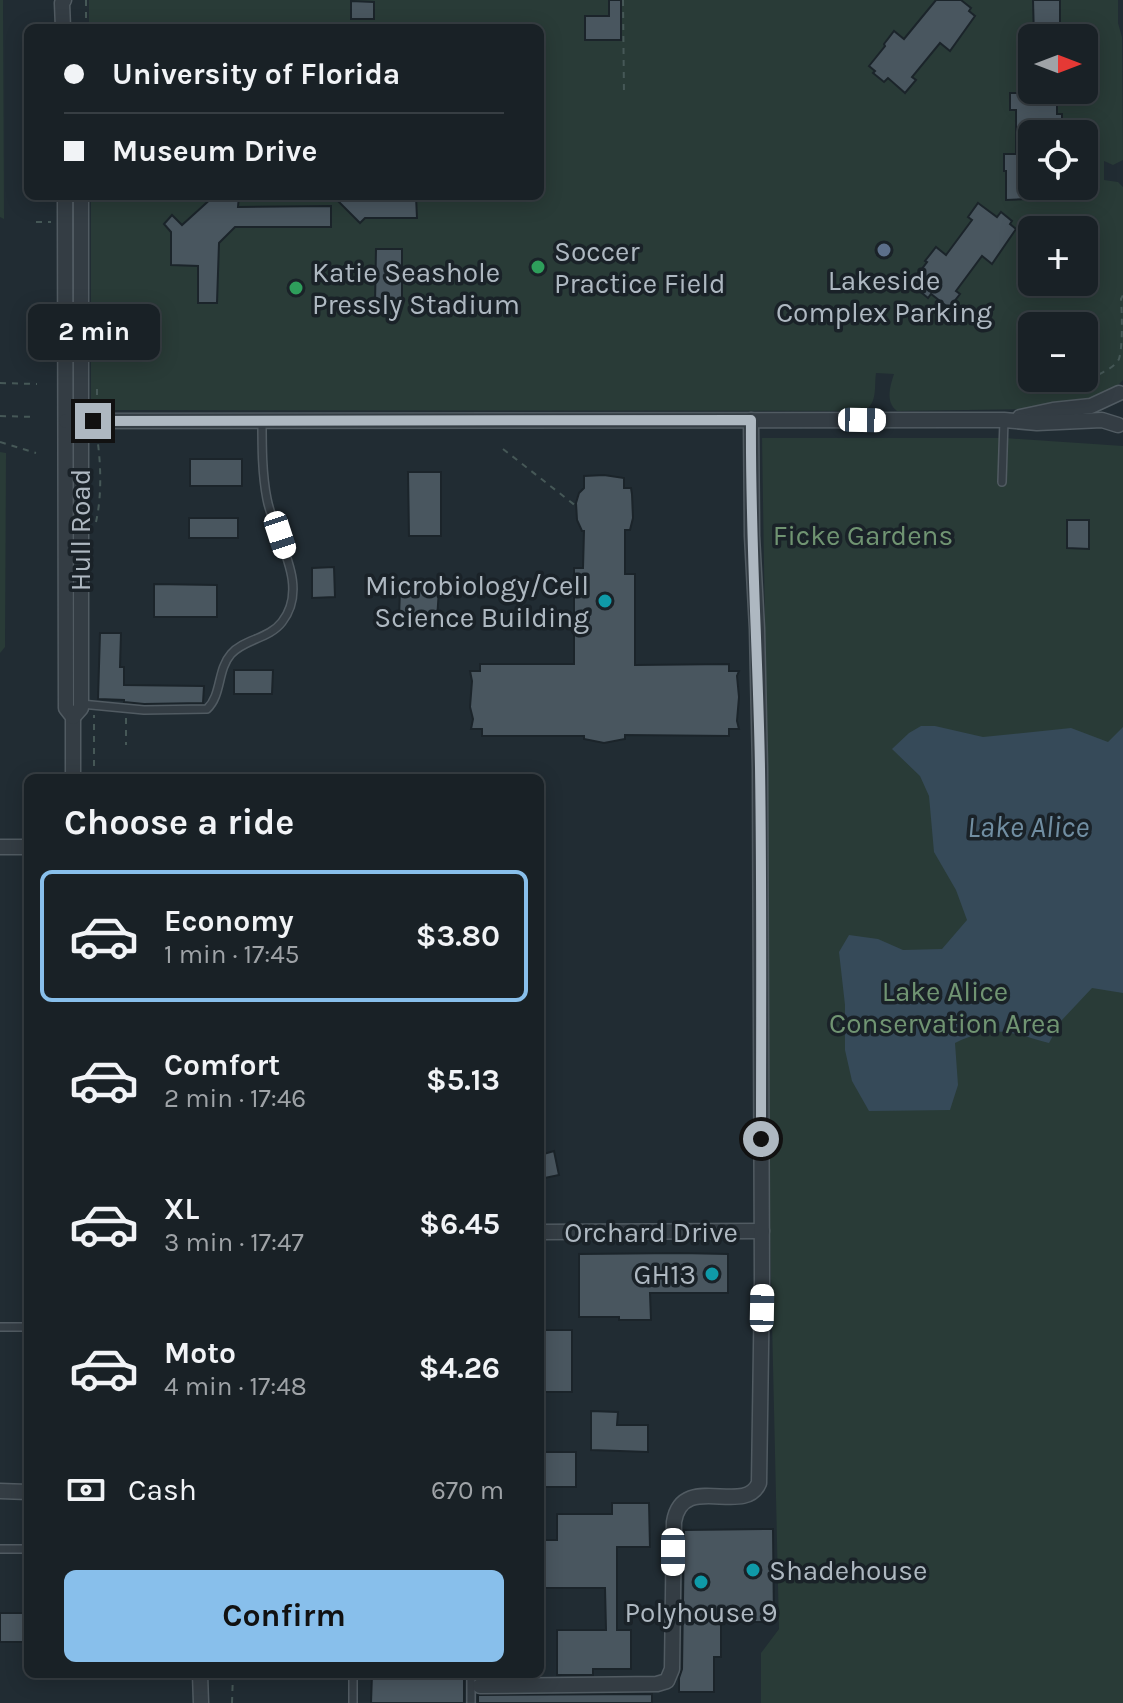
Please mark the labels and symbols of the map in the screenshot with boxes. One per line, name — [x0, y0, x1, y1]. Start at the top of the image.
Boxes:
north arrow — [1018, 24, 1098, 104]
place label: Soccer Practice Field — [554, 235, 726, 300]
marker: Lakeside Complex Parking — [875, 241, 893, 259]
place label: Katie Seashole Pressly Stadium — [312, 256, 520, 321]
marker: Soccer Practice Field — [529, 258, 547, 276]
place label: Lakeside Complex Parking — [776, 264, 992, 329]
marker: Katie Seashole Pressly Stadium — [287, 279, 305, 297]
callout: 2 min — [27, 305, 159, 361]
route end — [75, 403, 111, 439]
car — [838, 408, 886, 432]
street label: Hull Road — [64, 469, 97, 591]
car — [261, 508, 299, 562]
park label: Ficke Gardens — [773, 519, 953, 552]
place label: Microbiology/Cell Science Building — [365, 569, 589, 634]
marker: Microbiology/Cell Science Building — [596, 592, 614, 610]
water label: Lake Alice — [967, 809, 1089, 845]
park label: Lake Alice Conservation Area — [829, 975, 1061, 1040]
route start — [743, 1121, 779, 1157]
street label: Orchard Drive — [564, 1216, 738, 1249]
place label: GH13 — [633, 1258, 696, 1291]
marker: GH13 — [703, 1265, 721, 1283]
car — [750, 1284, 774, 1332]
car — [661, 1528, 685, 1576]
place label: Shadehouse — [769, 1554, 927, 1587]
marker: Shadehouse — [744, 1561, 762, 1579]
marker: Polyhouse 9 — [692, 1573, 710, 1591]
place label: Polyhouse 9 — [625, 1596, 777, 1629]

